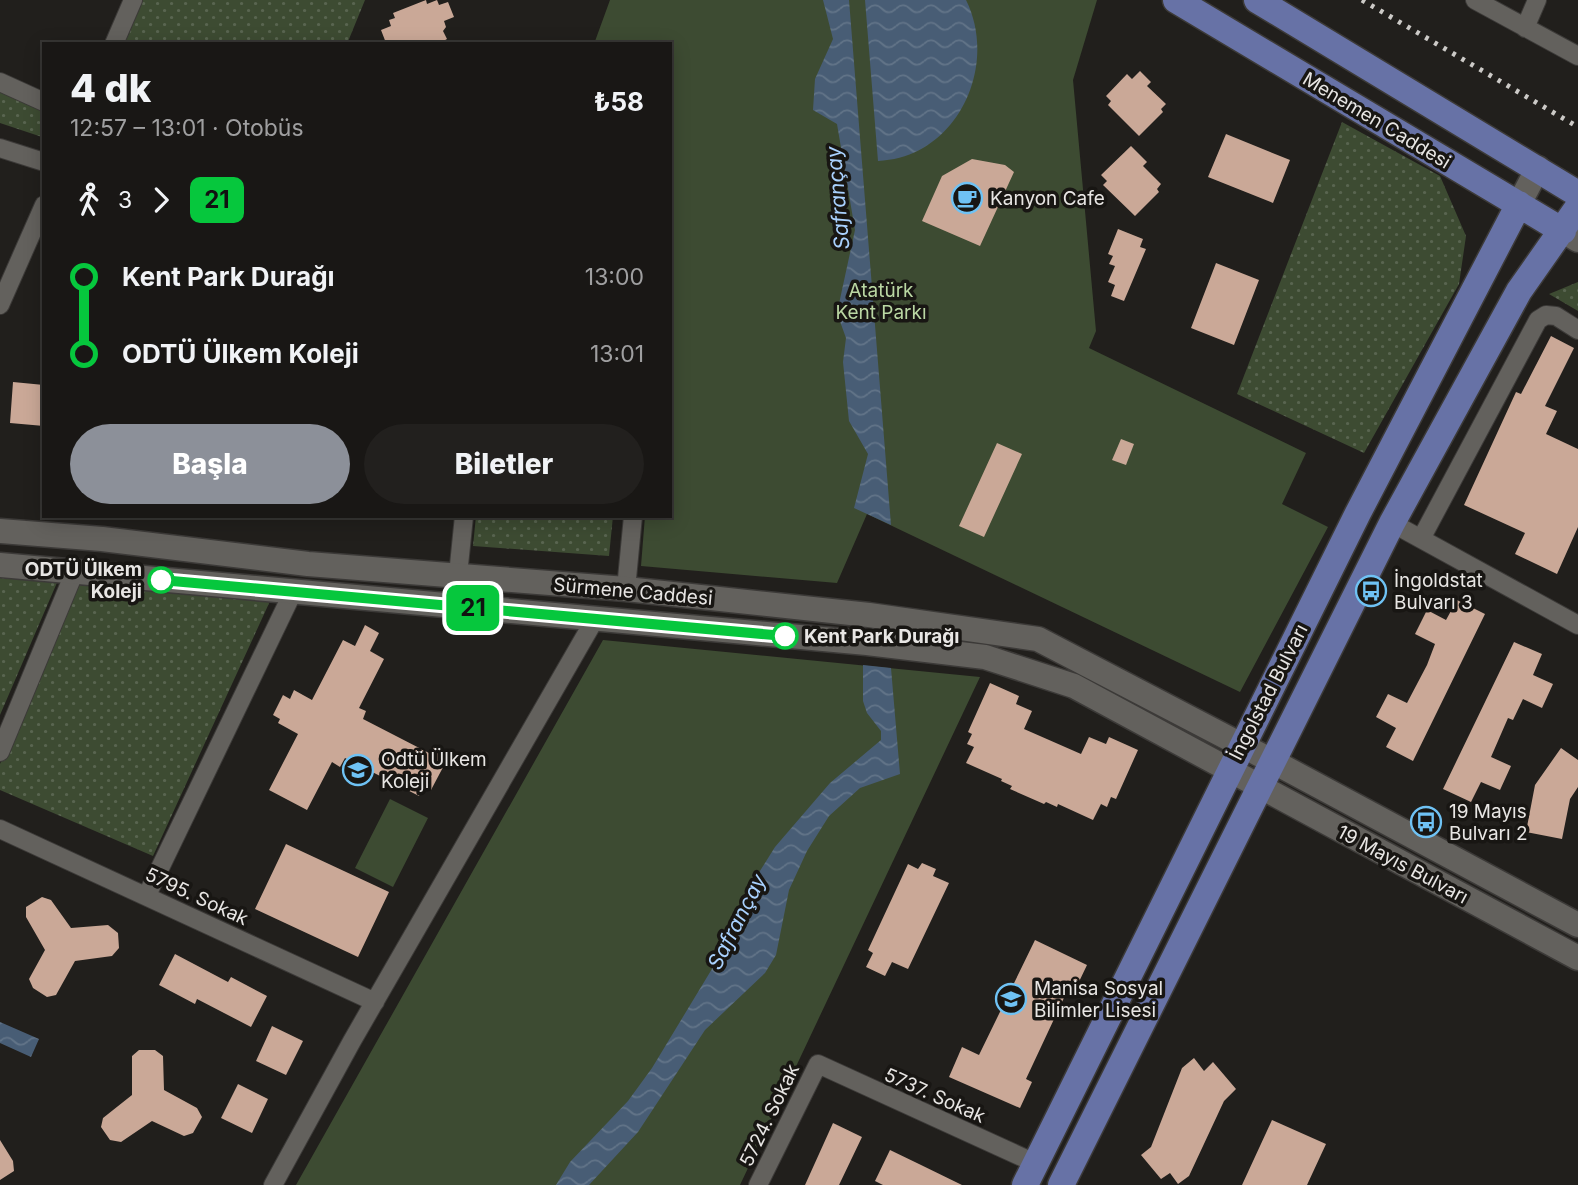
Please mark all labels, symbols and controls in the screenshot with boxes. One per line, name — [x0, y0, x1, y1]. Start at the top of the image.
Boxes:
text: 4 dk — [70, 65, 151, 111]
street label: Menemen Caddesi — [1299, 67, 1455, 174]
text: ₺58 — [594, 86, 644, 117]
text: 12:57 – 13:01 · Otobüs — [70, 114, 304, 142]
water label: Safrançay — [820, 144, 854, 251]
icon: walk — [70, 181, 108, 219]
icon: forward — [142, 181, 180, 219]
cafe icon: Kanyon Cafe — [950, 181, 984, 215]
text: 21 — [204, 185, 230, 214]
text: 3 — [118, 186, 132, 214]
place label: Kanyon Cafe — [990, 187, 1105, 210]
text: Kent Park Durağı — [122, 261, 335, 292]
text: 13:00 — [585, 263, 644, 291]
park label: Atatürk Kent Parkı — [835, 279, 927, 324]
text: ODTÜ Ülkem Koleji — [122, 338, 359, 369]
text: 13:01 — [590, 340, 644, 368]
button: Başla — [70, 424, 350, 504]
button: Biletler — [364, 424, 644, 504]
place label: ODTÜ Ülkem Koleji — [25, 558, 142, 603]
marker: ODTÜ Ülkem Koleji — [148, 567, 174, 593]
place label: İngoldstat Bulvarı 3 — [1394, 569, 1483, 614]
street label: Sürmene Caddesi — [552, 573, 714, 610]
bus stop icon: İngoldstat Bulvarı 3 — [1354, 574, 1388, 608]
line badge: 21 — [442, 585, 504, 631]
text: 21 — [460, 593, 486, 622]
street label: İngolstad Bulvarı — [1224, 620, 1313, 764]
marker: Kent Park Durağı — [772, 623, 798, 649]
place label: Kent Park Durağı — [804, 625, 959, 648]
place label: Odtü Ülkem Koleji — [381, 748, 487, 793]
school or university icon: Odtü Ülkem Koleji — [341, 753, 375, 787]
place label: 19 Mayıs Bulvarı 2 — [1449, 800, 1528, 845]
bus stop icon: 19 Mayıs Bulvarı 2 — [1409, 805, 1443, 839]
street label: 19 Mayıs Bulvarı — [1333, 820, 1472, 909]
street label: 5795. Sokak — [142, 863, 252, 931]
water label: Safrançay — [702, 869, 772, 974]
place label: Manisa Sosyal Bilimler Lisesi — [1034, 977, 1163, 1022]
school or university icon: Manisa Sosyal Bilimler Lisesi — [994, 982, 1028, 1016]
street label: 5724. Sokak — [735, 1060, 804, 1170]
street label: 5737. Sokak — [881, 1063, 989, 1128]

